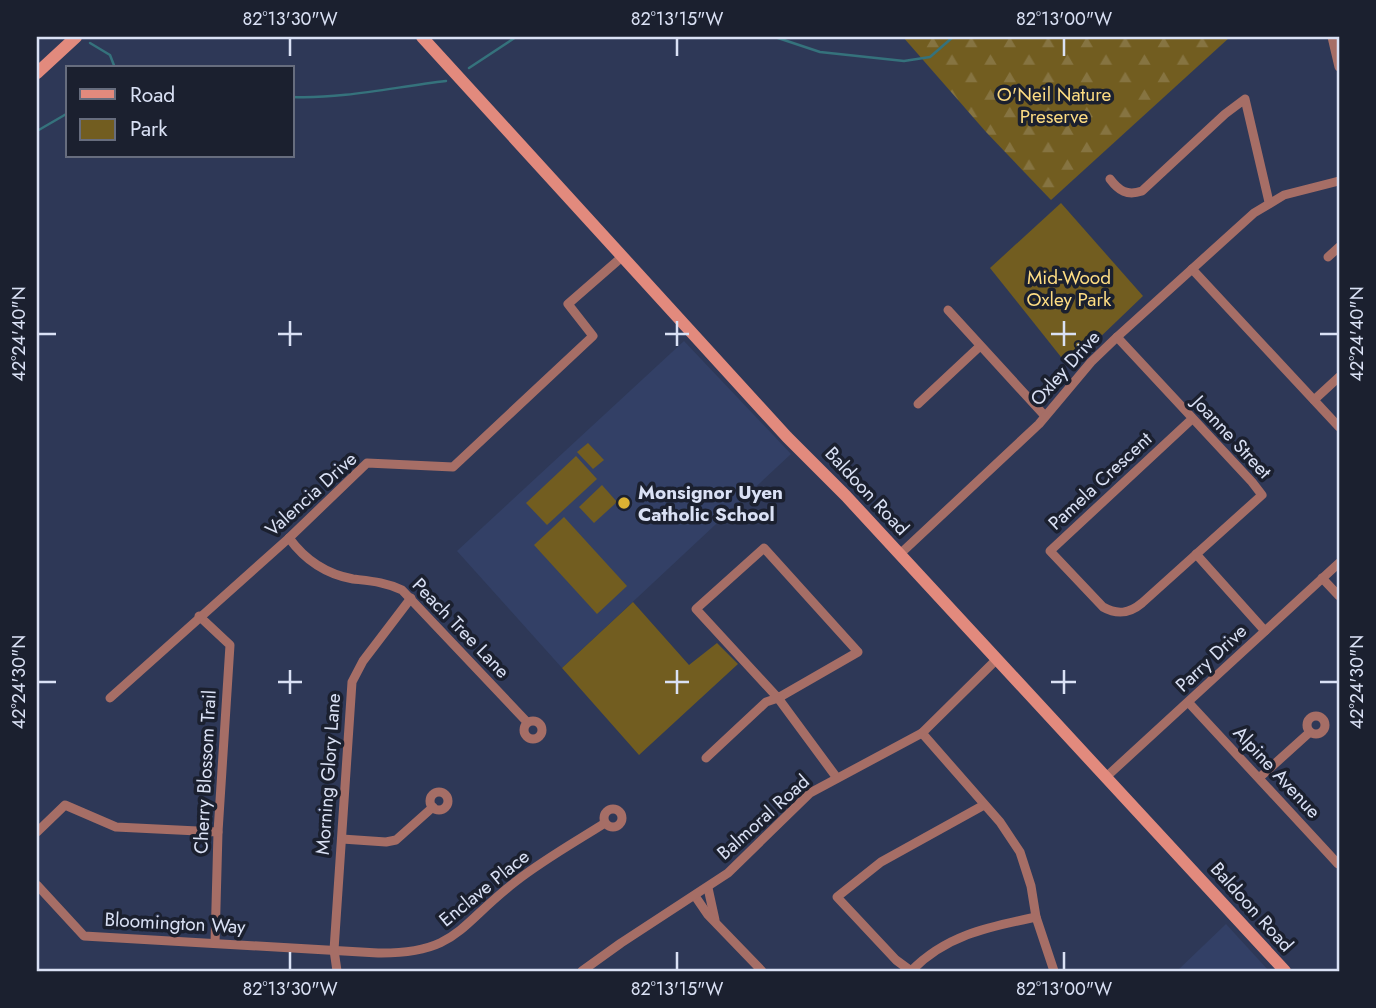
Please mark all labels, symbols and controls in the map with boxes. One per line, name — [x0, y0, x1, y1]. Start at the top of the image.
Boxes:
text: 82°13'30"W — [243, 6, 338, 32]
text: 82°13'15"W — [631, 6, 723, 32]
text: 82°13'00"W — [1016, 6, 1112, 32]
legend — [66, 66, 294, 158]
text: Road — [130, 80, 175, 110]
park label: O'Neil Nature Preserve — [997, 81, 1111, 130]
text: Park — [130, 114, 168, 144]
park label: Mid-Wood Oxley Park — [1027, 264, 1112, 313]
text: 42°24'40"N — [6, 286, 32, 382]
text: 42°24'40"N — [1344, 286, 1370, 382]
street label: Oxley Drive — [1024, 324, 1106, 412]
street label: Joanne Street — [1184, 387, 1278, 485]
street label: Pamela Crescent — [1042, 426, 1158, 536]
street label: Baldoon Road — [819, 441, 915, 541]
street label: Valencia Drive — [259, 445, 363, 543]
place label: Monsignor Uyen Catholic School — [638, 479, 783, 528]
marker: Monsignor Uyen Catholic School — [616, 495, 632, 511]
street label: Peach Tree Lane — [406, 572, 516, 684]
street label: Parry Drive — [1169, 618, 1253, 698]
text: 42°24'30"N — [6, 635, 32, 729]
text: 42°24'30"N — [1344, 635, 1370, 729]
street label: Cherry Blossom Trail — [187, 689, 223, 855]
street label: Morning Glory Lane — [309, 692, 347, 856]
street label: Alpine Avenue — [1227, 720, 1327, 824]
street label: Balmoral Road — [711, 768, 815, 866]
street label: Enclave Place — [433, 843, 535, 933]
street label: Baldoon Road — [1204, 856, 1300, 958]
street label: Bloomington Way — [104, 906, 247, 940]
text: 82°13'30"W — [243, 976, 338, 1002]
text: 82°13'15"W — [631, 976, 723, 1002]
text: 82°13'00"W — [1016, 976, 1112, 1002]

